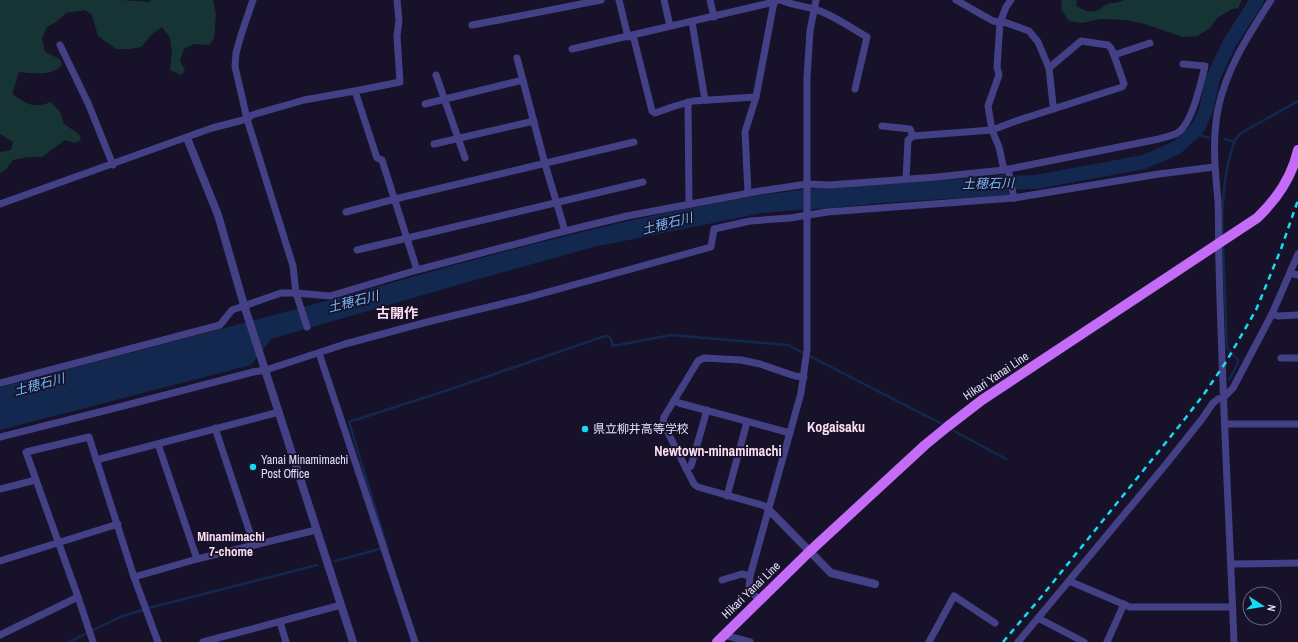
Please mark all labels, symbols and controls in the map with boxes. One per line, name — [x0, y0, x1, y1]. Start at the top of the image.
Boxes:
water label: 土穂石川 — [962, 175, 1016, 192]
water label: 土穂石川 — [640, 208, 696, 238]
water label: 土穂石川 — [326, 286, 382, 316]
district label: 古開作 — [376, 304, 418, 322]
street label: Hikari Yanai Line — [960, 348, 1032, 404]
water label: 土穂石川 — [12, 369, 68, 399]
district label: Kogaisaku — [807, 418, 865, 436]
place label: 県立柳井高等学校 — [593, 421, 689, 437]
marker: 県立柳井高等学校 — [580, 424, 590, 434]
district label: Newtown-minamimachi — [654, 442, 782, 460]
place label: Yanai Minamimachi Post Office — [261, 452, 348, 482]
marker: Yanai Minamimachi Post Office — [248, 462, 258, 472]
district label: Minamimachi 7-chome — [197, 528, 265, 560]
street label: Hikari Yanai Line — [718, 558, 784, 622]
north arrow — [1242, 586, 1282, 626]
text: N — [1264, 603, 1279, 613]

